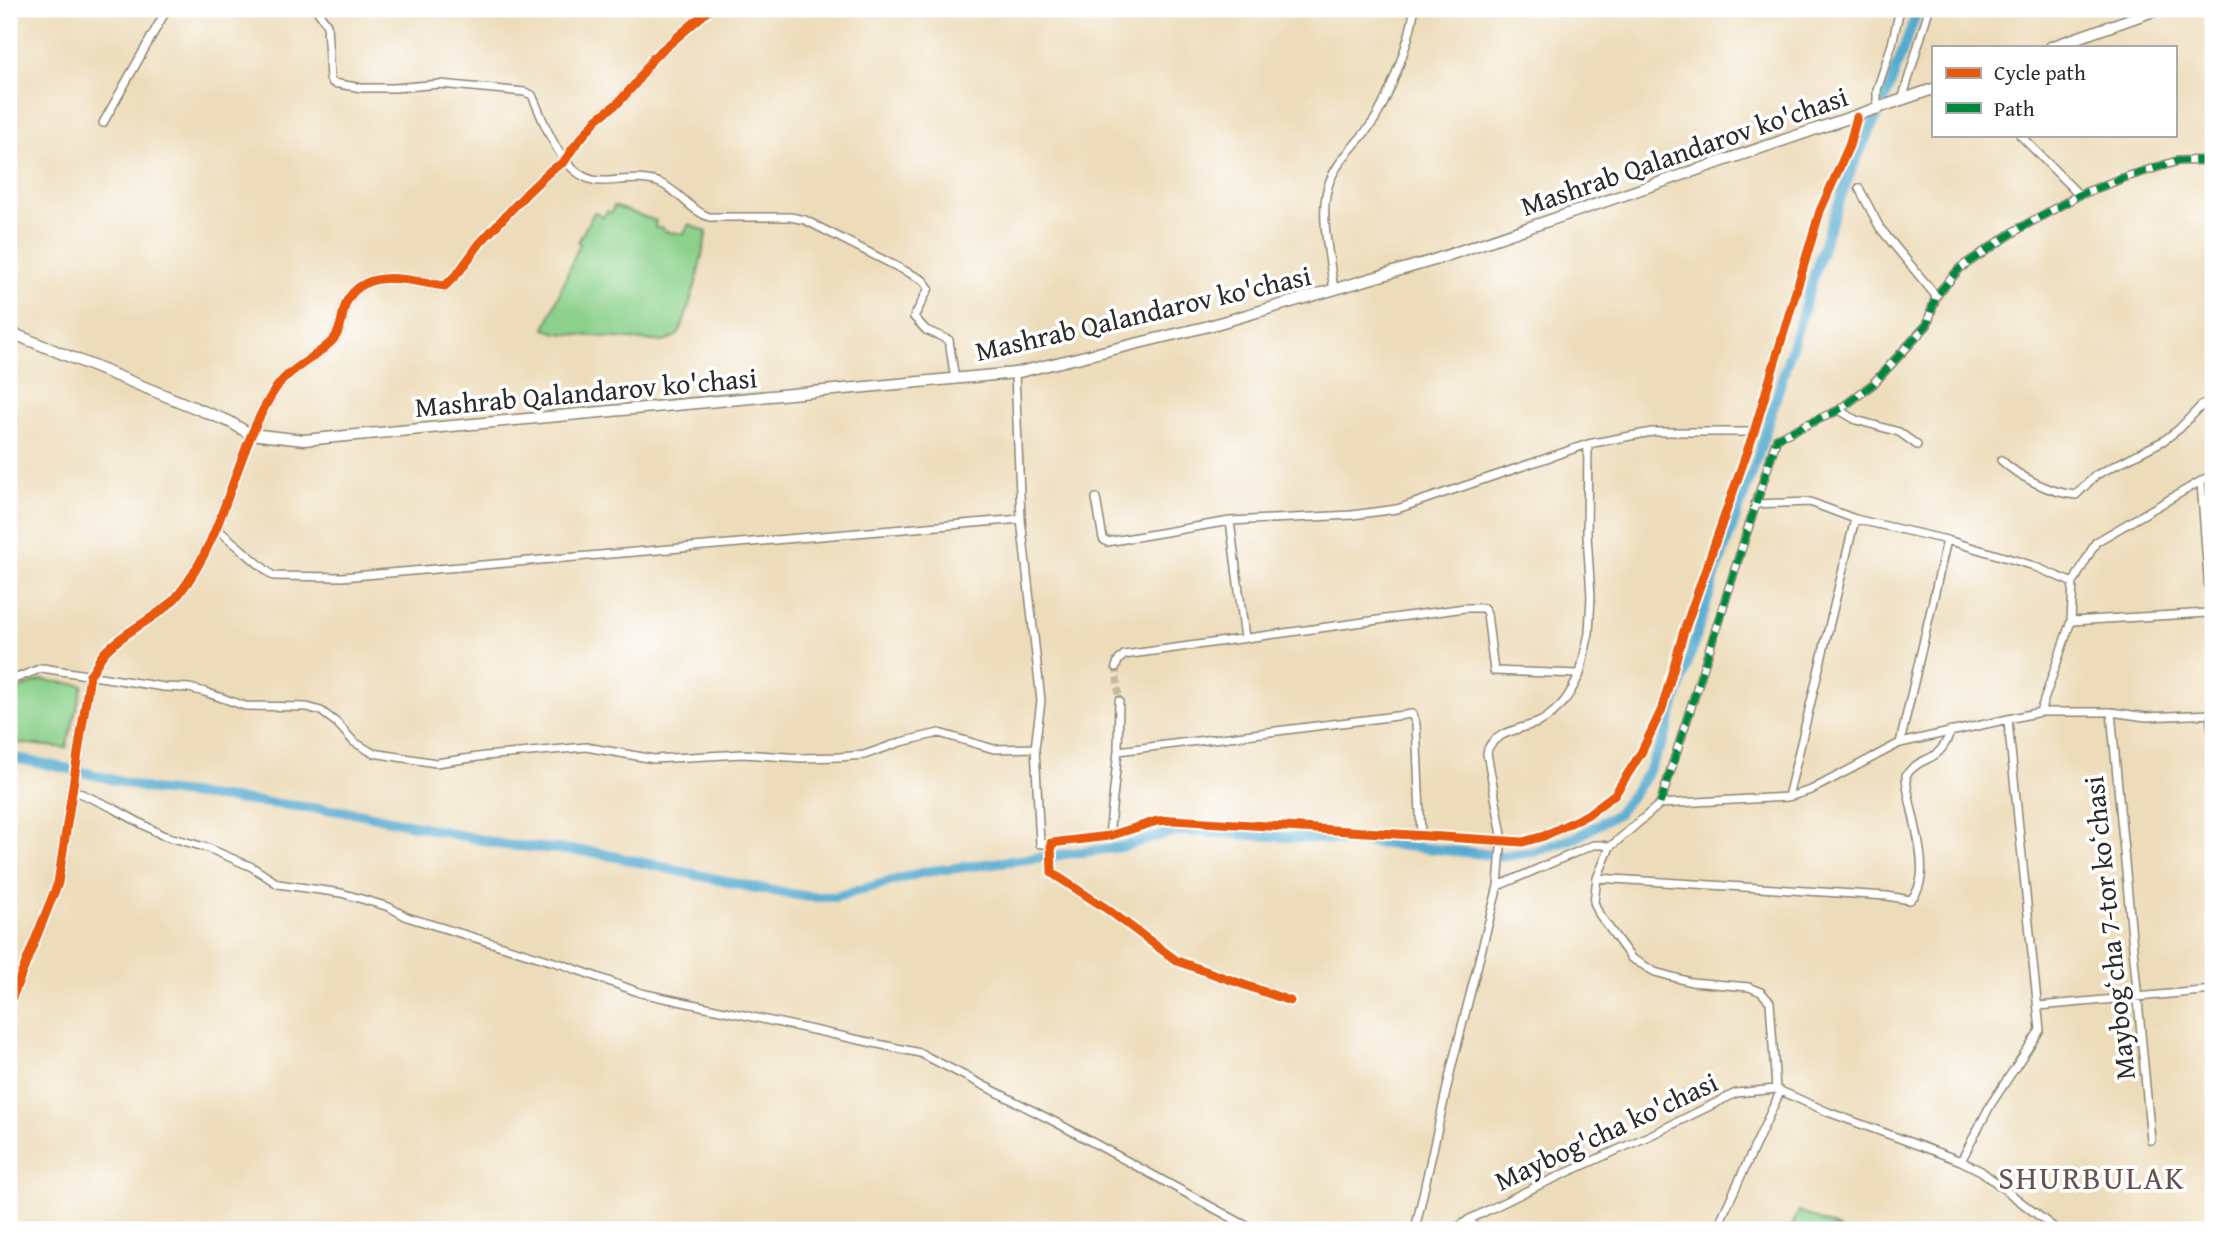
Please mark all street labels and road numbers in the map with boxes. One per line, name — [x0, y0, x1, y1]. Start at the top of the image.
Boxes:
street label: Mashrab Qalandarov ko'chasi — [1515, 75, 1853, 226]
street label: Mashrab Qalandarov ko'chasi — [971, 254, 1315, 371]
street label: Mashrab Qalandarov ko'chasi — [413, 356, 759, 427]
street label: Maybogʻcha 7-tor koʻchasi — [2072, 774, 2145, 1082]
street label: Maybog'cha ko'chasi — [1487, 1061, 1724, 1200]

